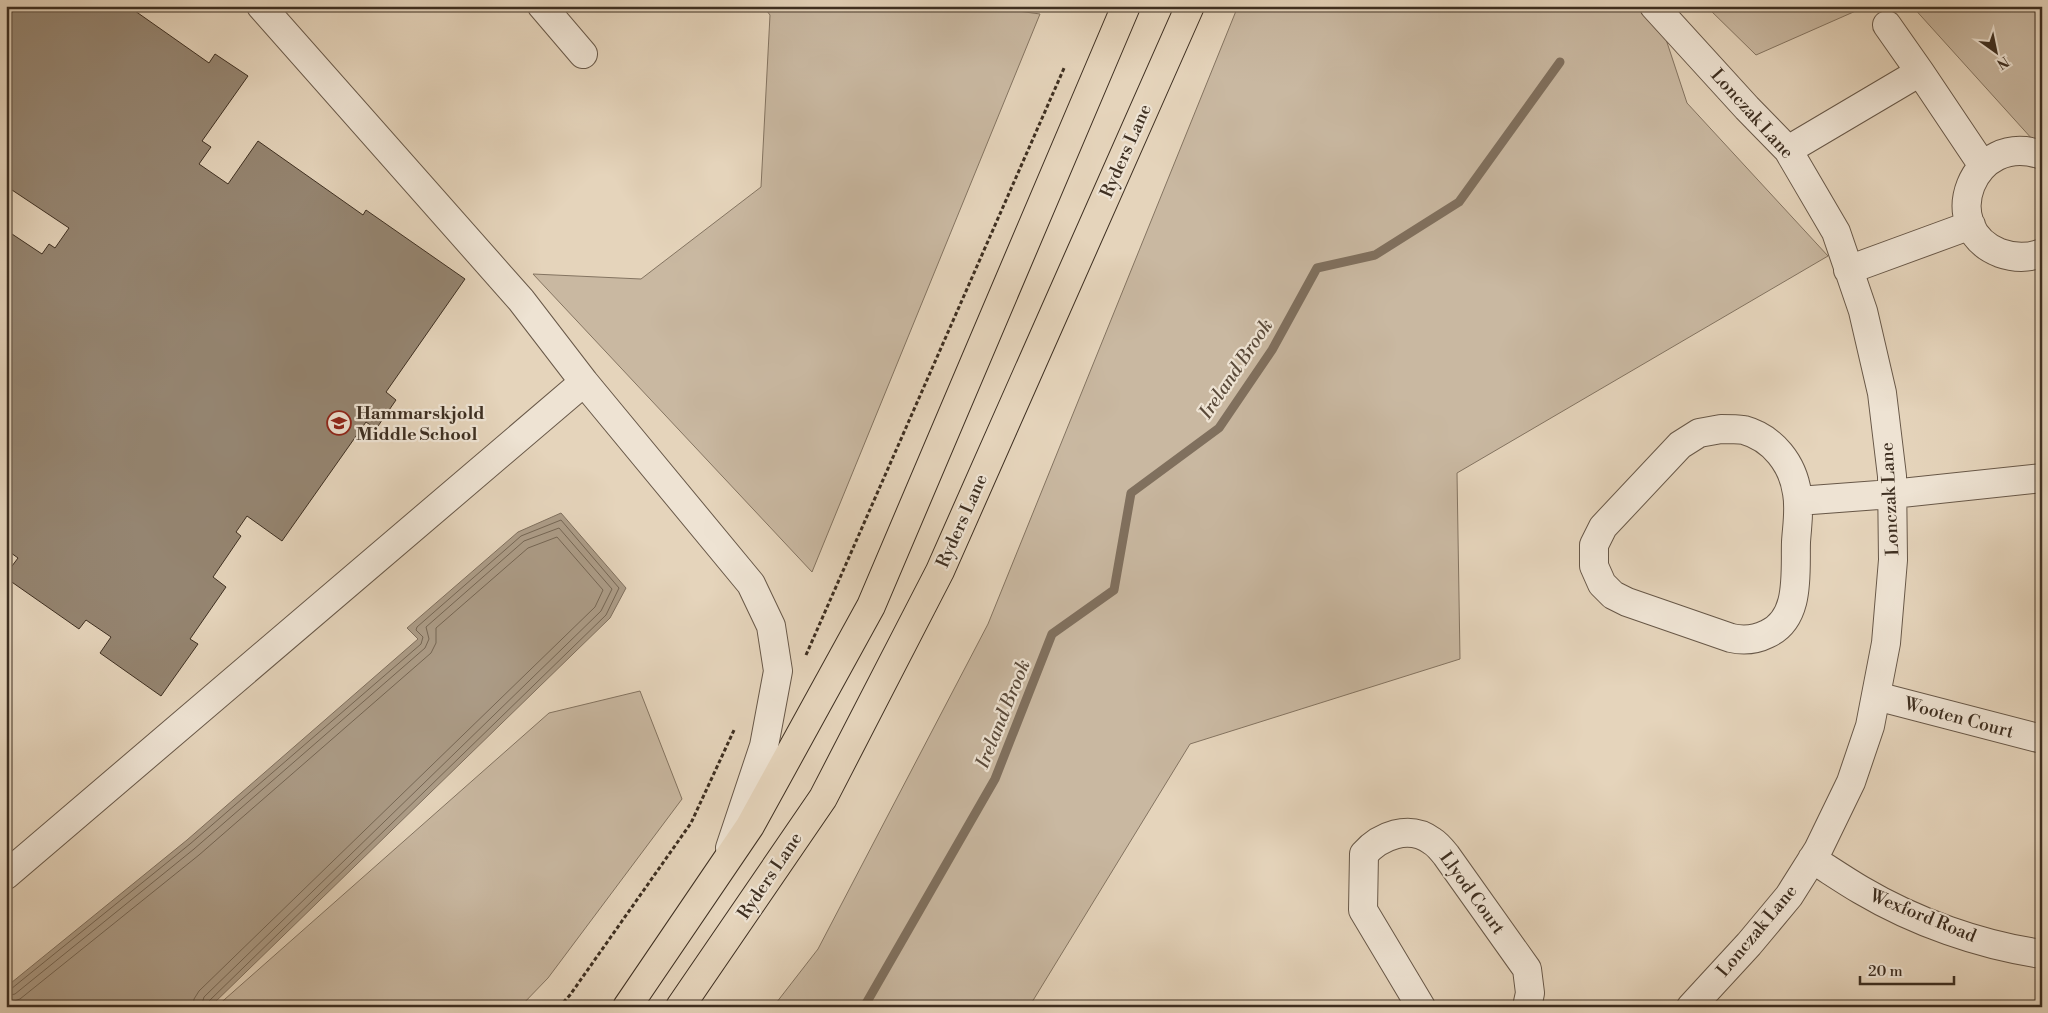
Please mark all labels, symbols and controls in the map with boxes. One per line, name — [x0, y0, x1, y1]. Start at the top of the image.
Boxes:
north arrow — [1970, 28, 2020, 78]
text: N — [1993, 51, 2012, 73]
street label: Lonczak Lane — [1705, 64, 1799, 164]
street label: Ryders Lane — [1095, 101, 1157, 201]
water label: Ireland Brook — [1193, 314, 1278, 424]
place label: Hammarskjold Middle School — [356, 402, 485, 446]
school or university icon: Hammarskjold Middle School — [326, 410, 352, 436]
street label: Lonczak Lane — [1876, 442, 1904, 556]
street label: Ryders Lane — [931, 471, 993, 571]
water label: Ireland Brook — [970, 656, 1036, 773]
street label: Wooten Court — [1901, 692, 2017, 744]
street label: Ryders Lane — [732, 828, 808, 924]
street label: Llyod Court — [1434, 847, 1510, 940]
street label: Lonczak Lane — [1712, 880, 1802, 982]
street label: Wexford Road — [1865, 884, 1980, 948]
scale bar — [1860, 953, 1954, 985]
text: 20 m — [1868, 962, 1903, 981]

